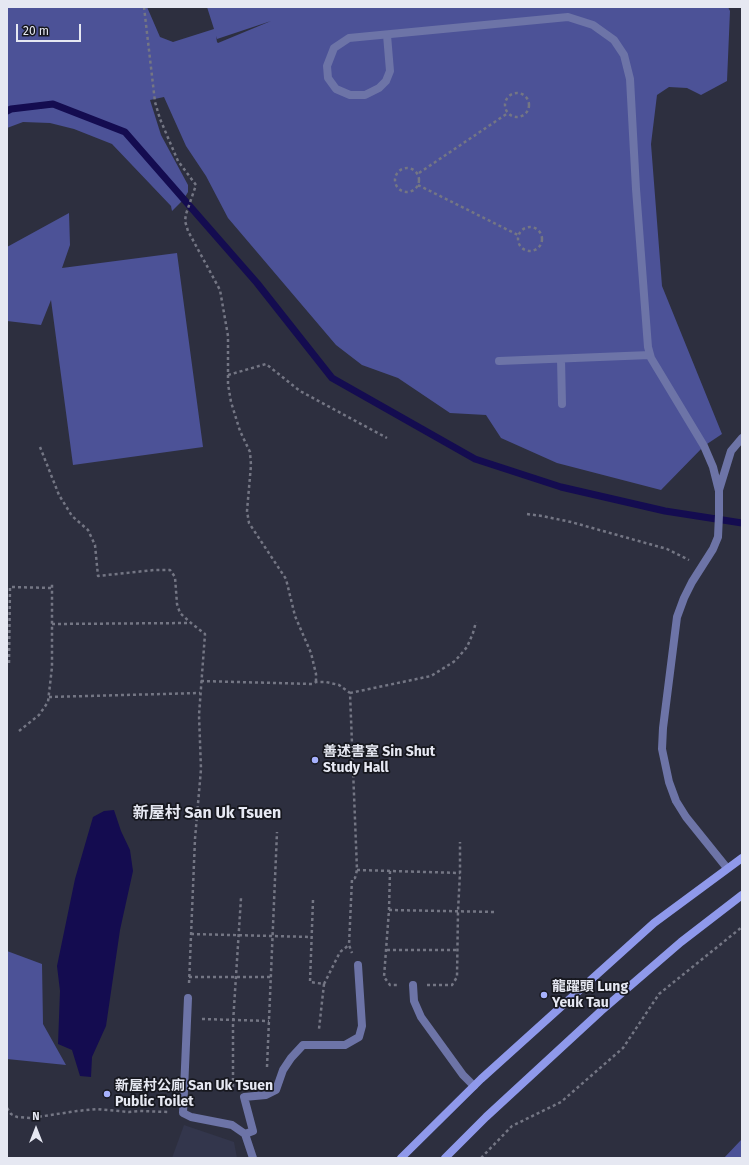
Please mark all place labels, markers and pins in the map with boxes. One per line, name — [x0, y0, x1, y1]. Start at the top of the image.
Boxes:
place label: 善述書室 Sin Shut Study Hall — [323, 744, 435, 776]
marker: 善述書室 Sin Shut Study Hall — [310, 755, 320, 765]
place label: 龍躍頭 Lung Yeuk Tau — [552, 979, 628, 1012]
marker: 龍躍頭 Lung Yeuk Tau — [539, 990, 549, 1000]
place label: 新屋村公廁 San Uk Tsuen Public Toilet — [115, 1078, 273, 1110]
marker: 新屋村公廁 San Uk Tsuen Public Toilet — [102, 1089, 112, 1099]

